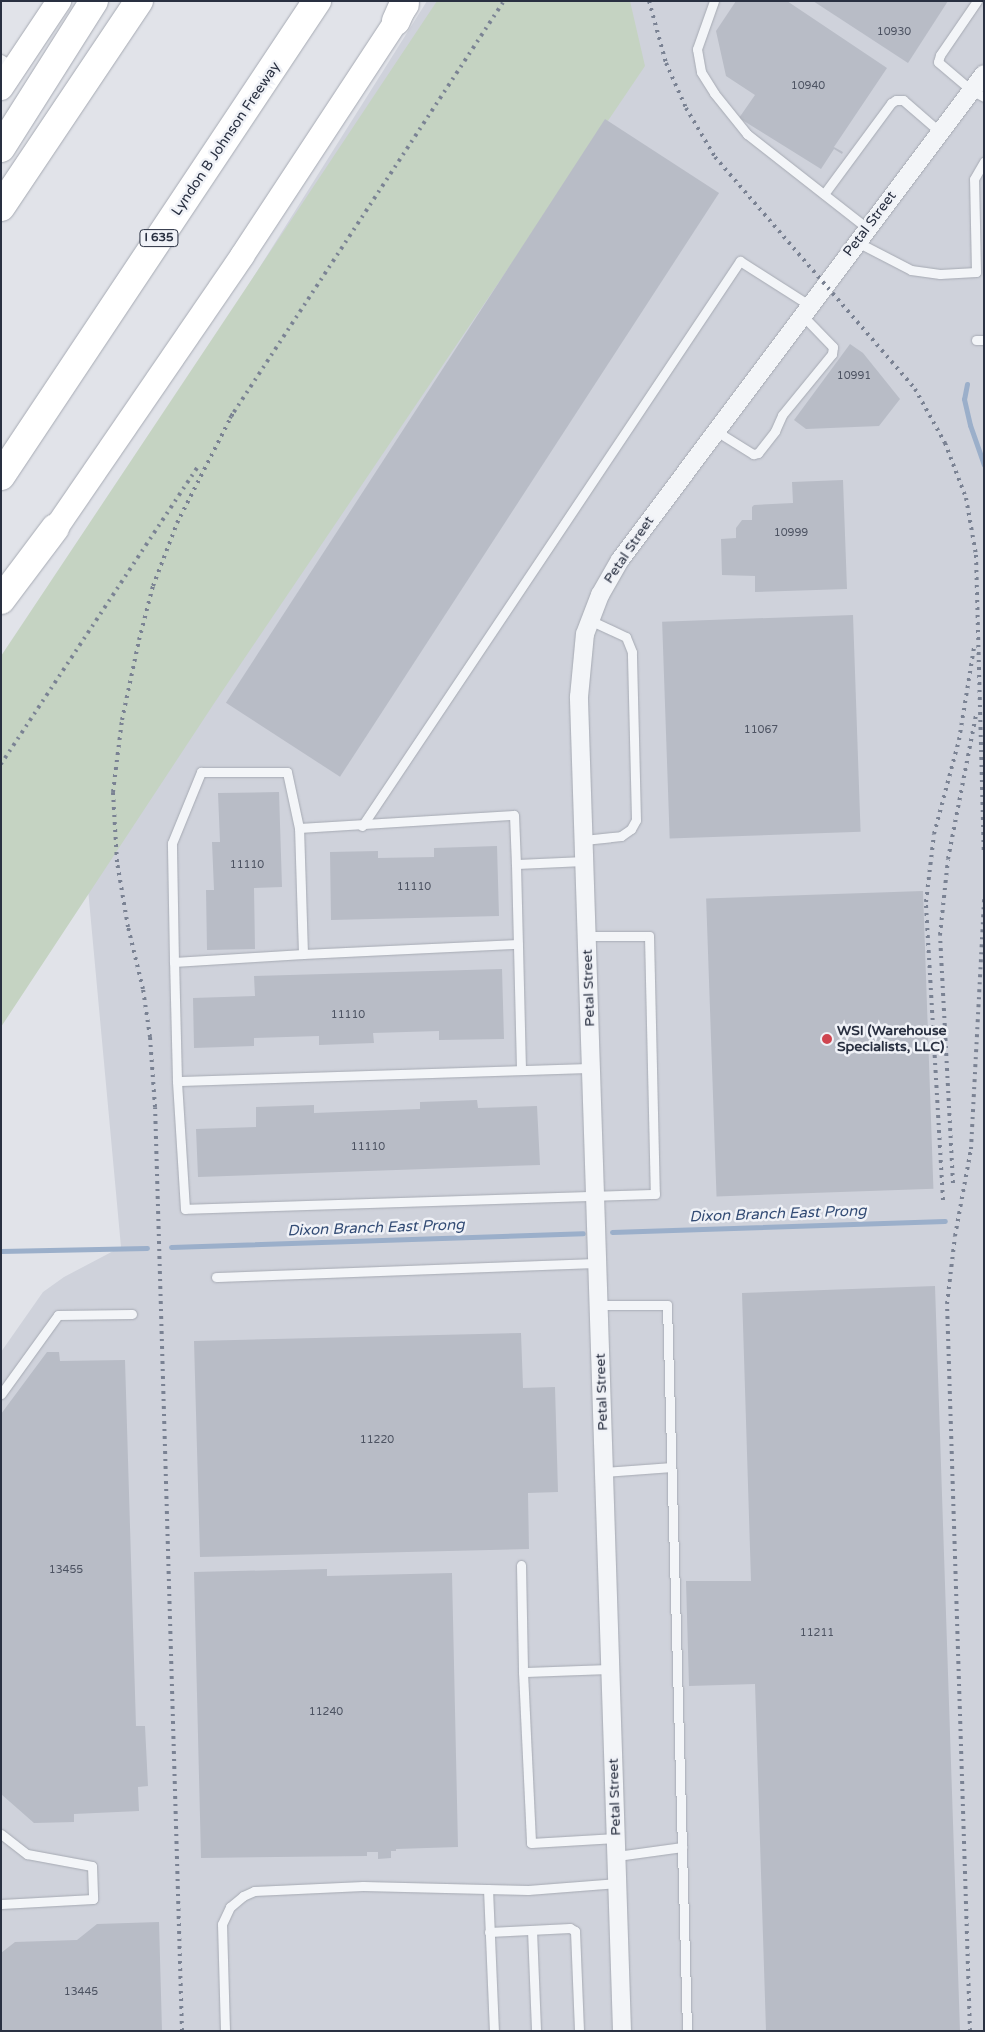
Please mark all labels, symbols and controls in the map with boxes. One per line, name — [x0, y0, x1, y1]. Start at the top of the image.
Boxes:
house number: 10930 — [877, 25, 911, 39]
street label: Lyndon B Johnson Freeway — [168, 59, 284, 219]
house number: 10940 — [791, 79, 825, 93]
street label: Petal Street — [840, 188, 900, 260]
road number: I 635 — [139, 228, 179, 248]
house number: 10991 — [837, 369, 871, 383]
street label: Petal Street — [600, 513, 658, 587]
house number: 10999 — [774, 526, 808, 540]
house number: 11067 — [744, 723, 778, 737]
house number: 11110 — [230, 858, 264, 872]
house number: 11110 — [397, 880, 431, 894]
street label: Petal Street — [579, 949, 599, 1027]
house number: 11110 — [331, 1008, 365, 1022]
place label: WSI (Warehouse Specialists, LLC) — [837, 1023, 947, 1056]
marker: WSI (Warehouse Specialists, LLC) — [821, 1033, 833, 1045]
house number: 11110 — [351, 1140, 385, 1154]
water label: Dixon Branch East Prong — [689, 1202, 867, 1226]
water label: Dixon Branch East Prong — [287, 1216, 465, 1240]
street label: Petal Street — [592, 1353, 612, 1431]
house number: 11220 — [360, 1433, 394, 1447]
house number: 13455 — [49, 1563, 83, 1577]
house number: 11211 — [800, 1626, 834, 1640]
house number: 11240 — [309, 1705, 343, 1719]
street label: Petal Street — [605, 1758, 625, 1836]
house number: 13445 — [64, 1985, 98, 1999]

